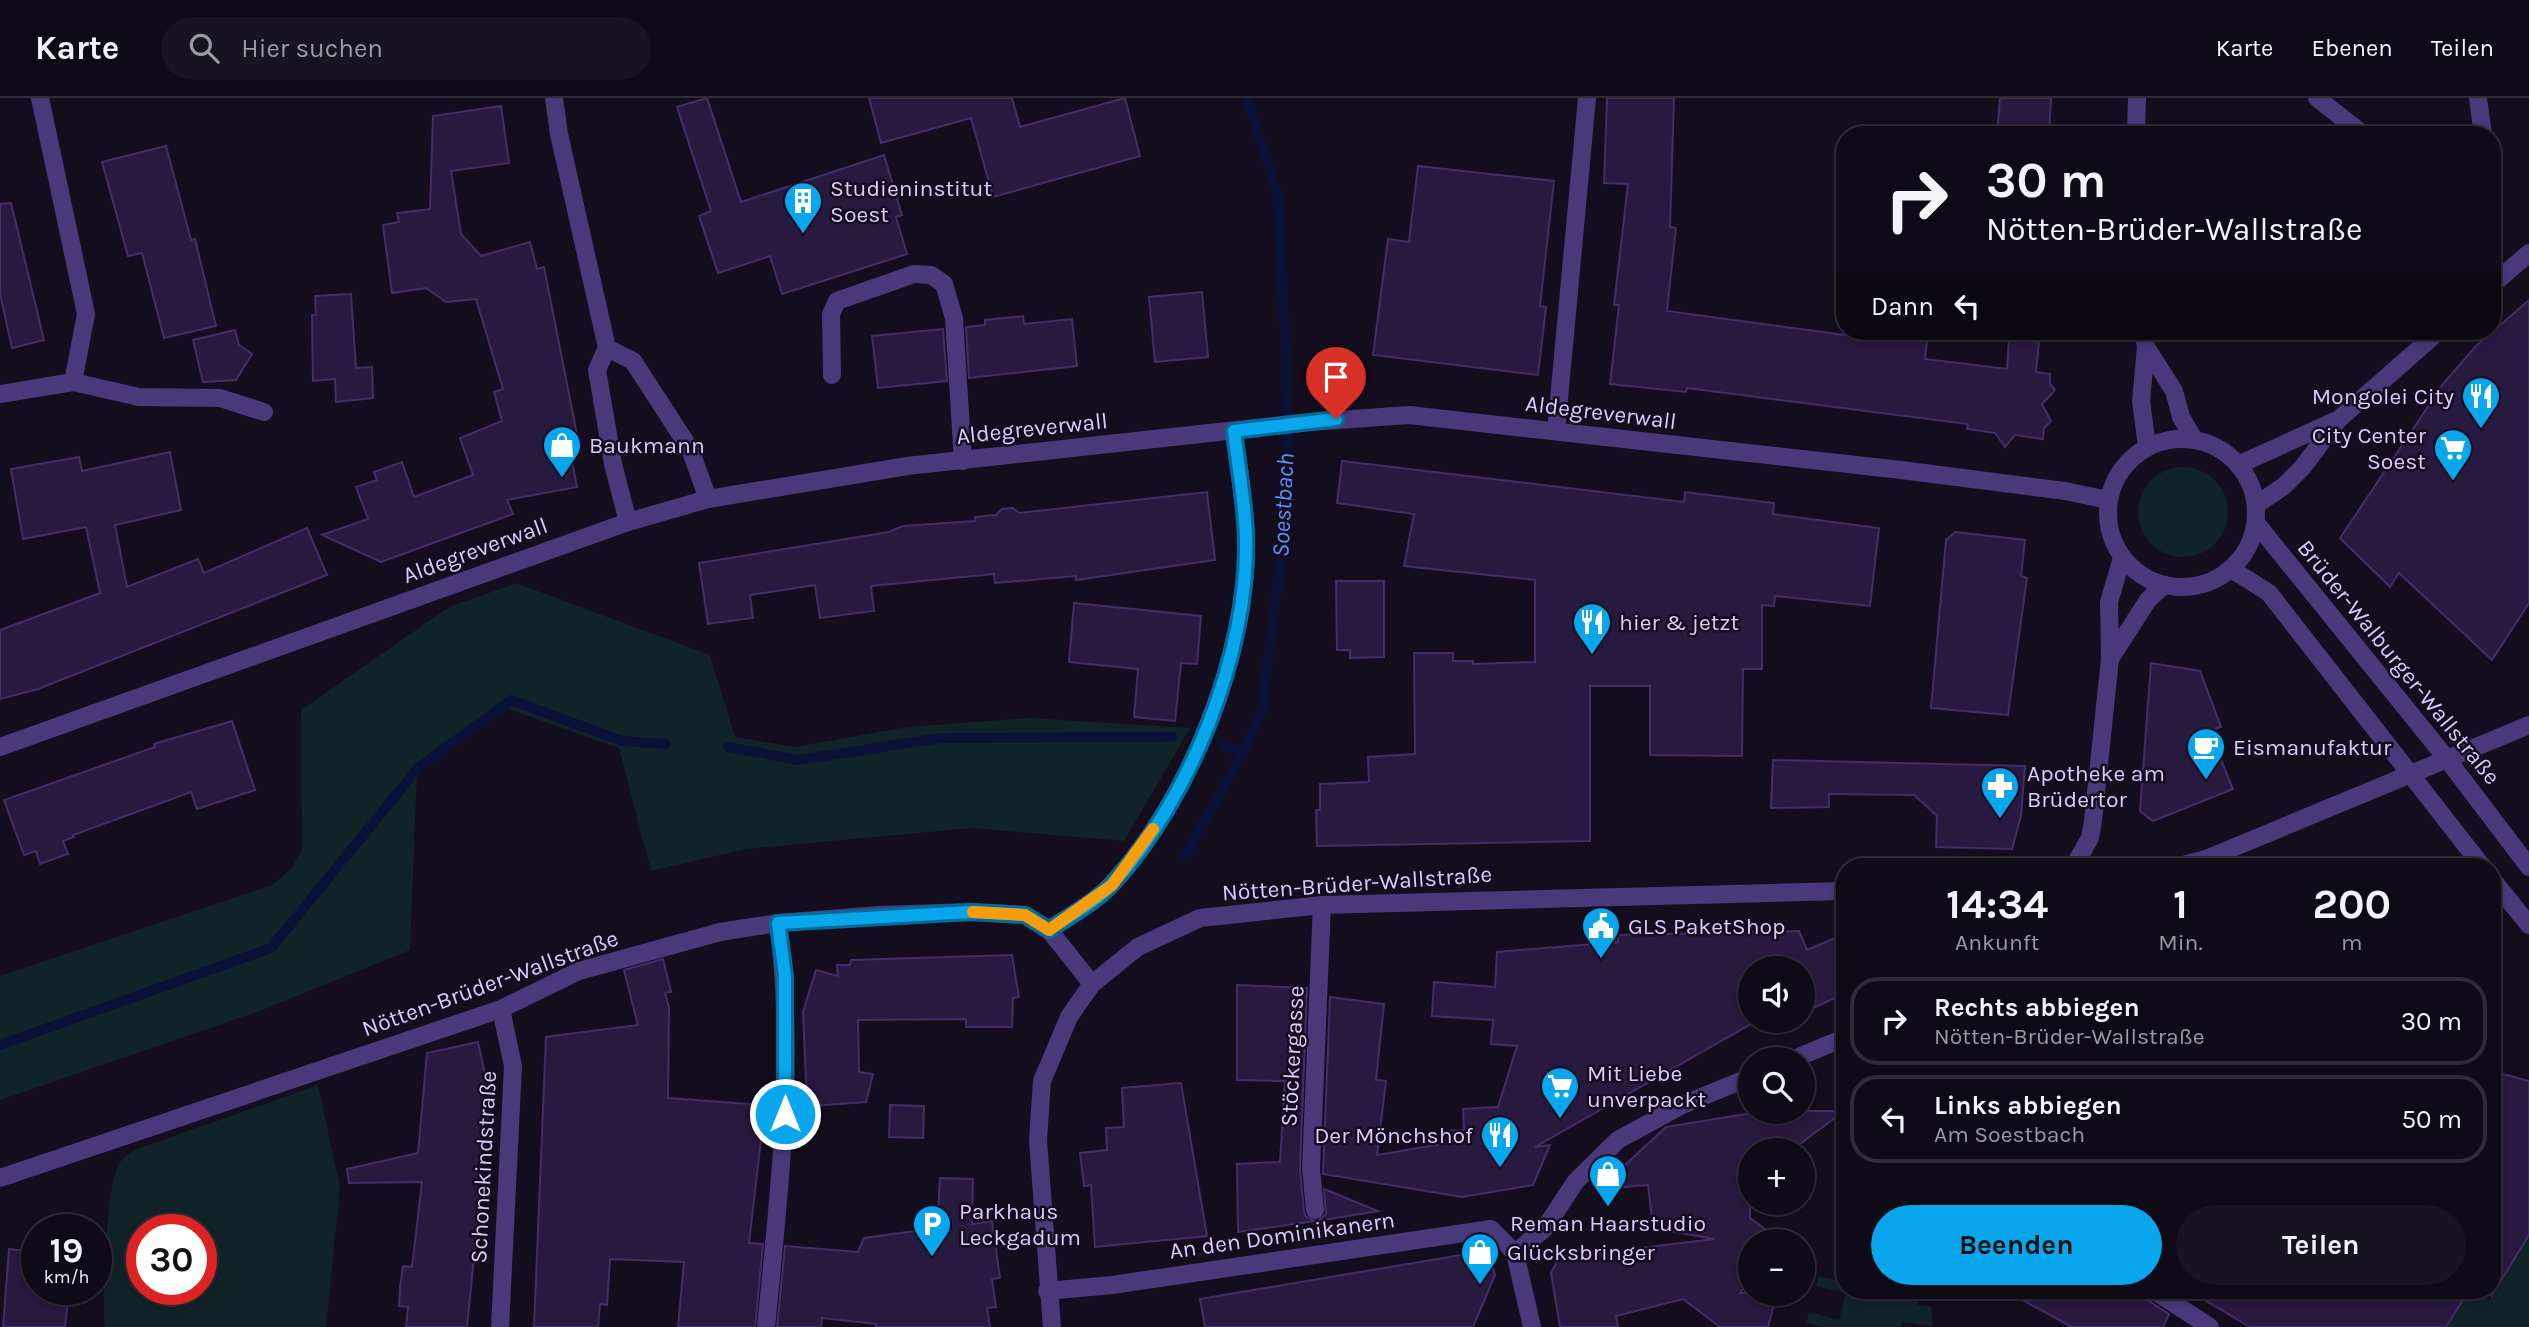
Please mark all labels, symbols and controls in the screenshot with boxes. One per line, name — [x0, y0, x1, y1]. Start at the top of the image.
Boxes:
search box — [161, 17, 651, 80]
text: Karte — [35, 29, 119, 67]
icon: search — [185, 29, 223, 67]
text: Hier suchen — [241, 33, 383, 64]
text: Karte — [2216, 34, 2273, 62]
text: Ebenen — [2311, 34, 2393, 62]
text: Teilen — [2431, 34, 2494, 62]
text: 30 m — [1986, 152, 2106, 209]
icon: right — [1871, 154, 1962, 245]
place label: Studieninstitut Soest — [830, 175, 993, 228]
building icon: Studieninstitut Soest — [782, 180, 824, 235]
text: Nötten-Brüder-Wallstraße — [1986, 211, 2362, 248]
icon: left — [1948, 287, 1986, 325]
text: Dann — [1871, 291, 1934, 322]
pin — [1306, 347, 1366, 419]
icon: arrive — [1317, 358, 1355, 396]
restaurant icon: Mongolei City — [2460, 375, 2502, 430]
place label: Mongolei City — [2312, 383, 2454, 410]
street label: Aldegreverwall — [1524, 390, 1678, 435]
street label: Aldegreverwall — [955, 407, 1109, 450]
place label: City Center Soest — [2312, 422, 2427, 475]
shop icon: Baukmann — [541, 424, 583, 479]
supermarket icon: City Center Soest — [2432, 427, 2474, 482]
place label: Baukmann — [589, 432, 705, 459]
water label: Soestbach — [1266, 452, 1300, 558]
street label: Aldegreverwall — [399, 512, 551, 589]
street label: Brüder-Walburger-Wallstraße — [2292, 535, 2506, 790]
restaurant icon: hier & jetzt — [1571, 601, 1613, 656]
place label: hier & jetzt — [1619, 609, 1739, 636]
cafe icon: Eismanufaktur — [2185, 726, 2227, 781]
place label: Eismanufaktur — [2233, 734, 2392, 761]
place label: Apotheke am Brüdertor — [2027, 760, 2165, 813]
pharmacy icon: Apotheke am Brüdertor — [1979, 765, 2021, 820]
street label: Nötten-Brüder-Wallstraße — [1221, 861, 1493, 906]
text: 14:34 — [1946, 879, 2048, 929]
text: 1 — [2173, 879, 2188, 929]
text: 200 — [2313, 879, 2391, 929]
public building icon: GLS PaketShop — [1580, 905, 1622, 960]
place label: GLS PaketShop — [1628, 913, 1786, 940]
street label: Nötten-Brüder-Wallstraße — [358, 925, 622, 1042]
text: Ankunft — [1955, 929, 2039, 956]
text: Min. — [2158, 929, 2203, 956]
text: m — [2341, 929, 2363, 956]
map controls — [1738, 956, 1815, 1306]
button: sound — [1738, 956, 1815, 1033]
street label: Stöckergasse — [1275, 985, 1310, 1127]
text: Rechts abbiegen — [1934, 992, 2140, 1023]
icon: right — [1875, 1002, 1913, 1040]
text: 30 m — [2401, 1006, 2462, 1037]
text: Nötten-Brüder-Wallstraße — [1934, 1023, 2205, 1050]
button: search — [1738, 1047, 1815, 1124]
place label: Mit Liebe unverpackt — [1587, 1060, 1706, 1113]
supermarket icon: Mit Liebe unverpackt — [1539, 1065, 1581, 1120]
street label: Schonekindstraße — [465, 1070, 502, 1264]
position arrow — [748, 1077, 822, 1151]
text: Links abbiegen — [1934, 1090, 2122, 1121]
icon: left — [1875, 1100, 1913, 1138]
text: 50 m — [2401, 1104, 2462, 1135]
restaurant icon: Der Mönchshof — [1479, 1114, 1521, 1169]
text: Am Soestbach — [1934, 1121, 2085, 1148]
place label: Der Mönchshof — [1314, 1122, 1473, 1149]
button: + — [1738, 1138, 1815, 1215]
shop icon: Reman Haarstudio — [1587, 1153, 1629, 1208]
place label: Parkhaus Leckgadum — [959, 1198, 1081, 1251]
parking icon: Parkhaus Leckgadum — [911, 1203, 953, 1258]
button: Beenden — [1871, 1205, 2162, 1285]
button: Teilen — [2176, 1205, 2466, 1285]
street label: An den Dominikanern — [1167, 1206, 1397, 1265]
place label: Reman Haarstudio — [1510, 1210, 1706, 1237]
speed limit sign: 30 — [126, 1214, 217, 1305]
button: − — [1738, 1229, 1815, 1306]
text: 19 — [50, 1230, 83, 1271]
shop icon: Glücksbringer — [1459, 1231, 1501, 1286]
place label: Glücksbringer — [1507, 1239, 1656, 1266]
text: km/h — [44, 1266, 89, 1288]

